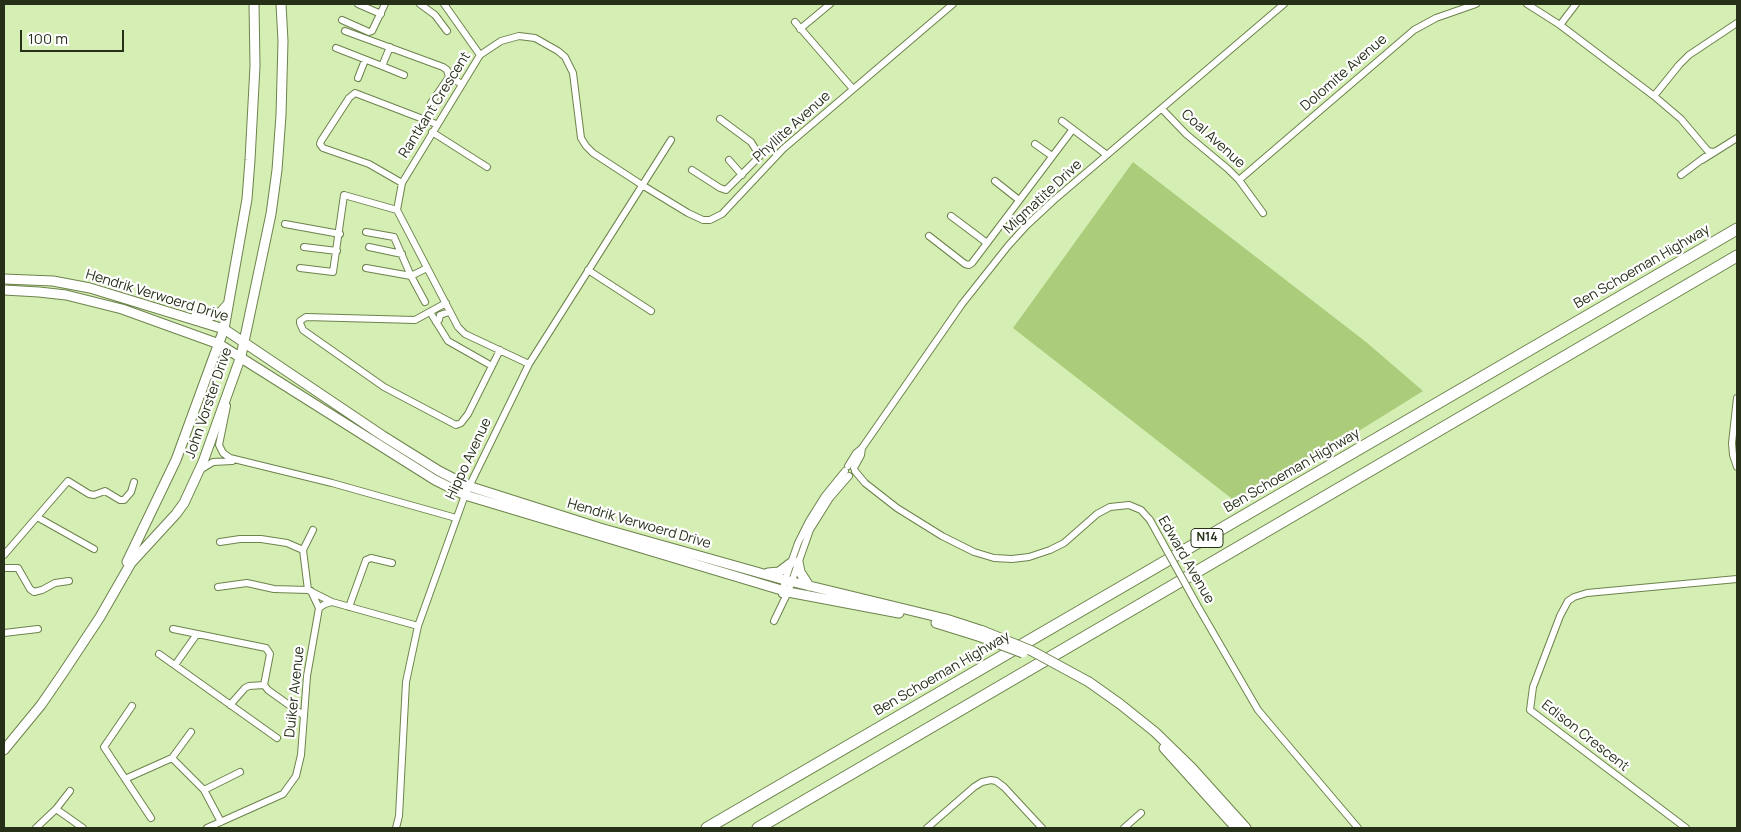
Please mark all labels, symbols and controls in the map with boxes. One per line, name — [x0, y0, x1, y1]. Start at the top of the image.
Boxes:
scale bar — [22, 20, 126, 52]
text: 100 m — [28, 28, 68, 49]
street label: Dolomite Avenue — [1298, 31, 1390, 115]
street label: Rantkant Crescent — [396, 49, 474, 161]
street label: Phyllite Avenue — [750, 88, 834, 166]
street label: Coal Avenue — [1178, 106, 1248, 172]
street label: Migmatite Drive — [1000, 156, 1086, 238]
street label: Ben Schoeman Highway — [1571, 221, 1713, 313]
street label: Hendrik Verwoerd Drive — [83, 266, 231, 326]
street label: John Vorster Drive — [182, 345, 236, 461]
street label: Hippo Avenue — [443, 415, 495, 503]
street label: Ben Schoeman Highway — [1221, 425, 1363, 517]
street label: Hendrik Verwoerd Drive — [565, 495, 713, 553]
street label: Edward Avenue — [1154, 513, 1218, 607]
road number: N14 — [1191, 528, 1223, 548]
street label: Ben Schoeman Highway — [871, 628, 1013, 720]
street label: Duiker Avenue — [282, 645, 308, 739]
street label: Edison Crescent — [1538, 697, 1632, 775]

